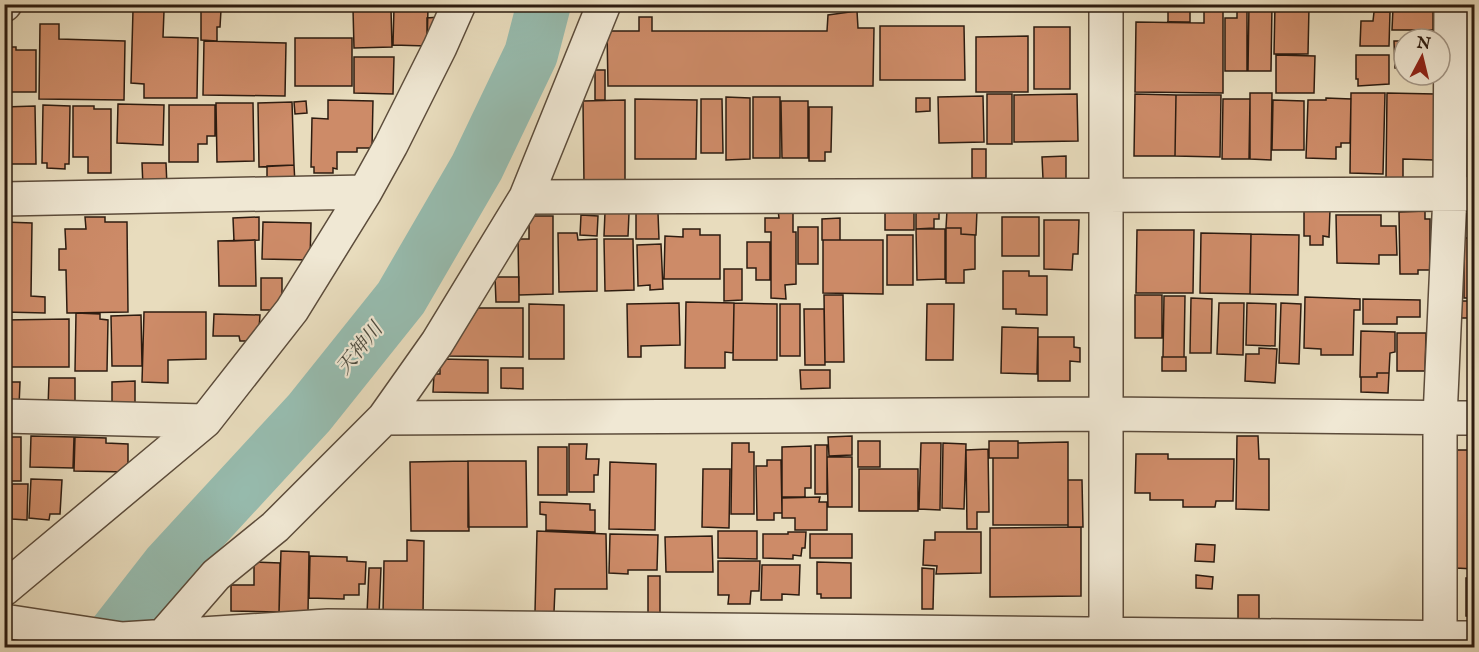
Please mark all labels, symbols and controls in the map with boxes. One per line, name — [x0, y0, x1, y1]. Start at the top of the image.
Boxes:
north arrow — [1392, 27, 1452, 87]
text: N — [1415, 33, 1432, 55]
water label: 天神川 — [331, 316, 390, 380]

